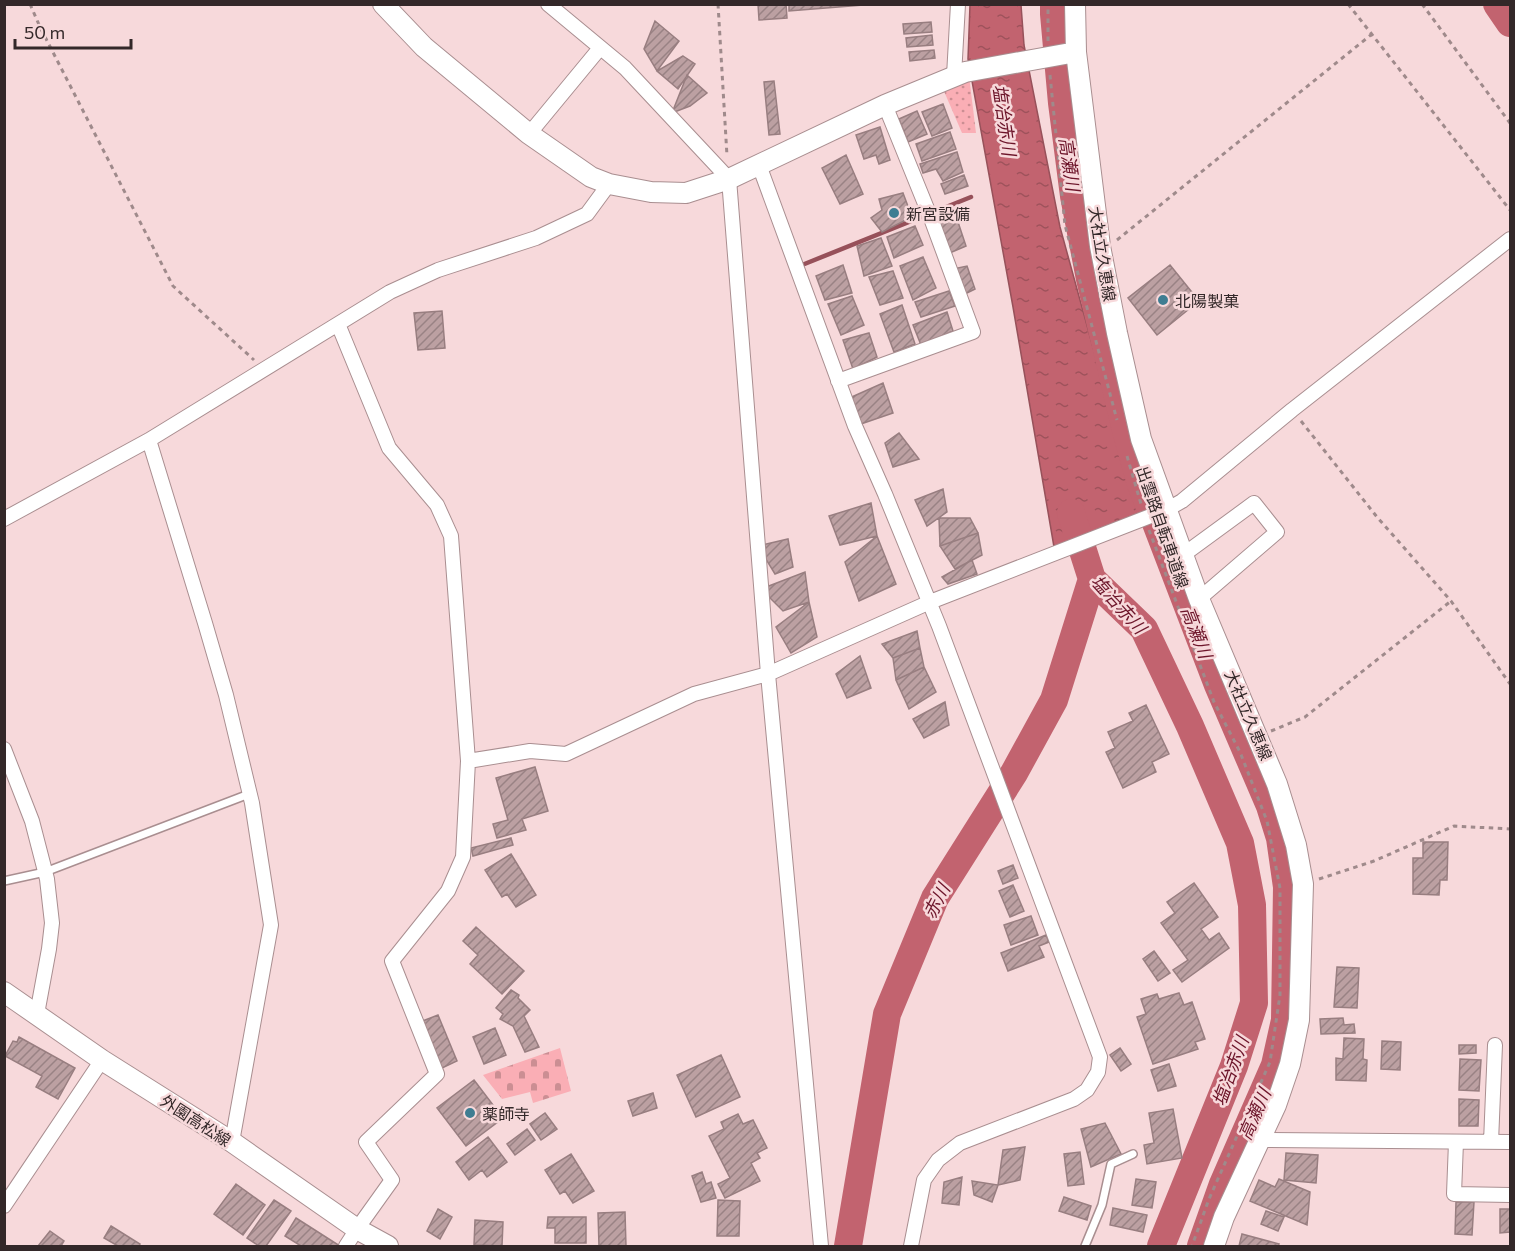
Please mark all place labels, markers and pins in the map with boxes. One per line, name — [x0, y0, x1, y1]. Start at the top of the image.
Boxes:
place label: 新宮設備 — [906, 204, 970, 223]
marker: 新宮設備 — [887, 206, 901, 220]
place label: 北陽製菓 — [1175, 291, 1239, 310]
marker: 北陽製菓 — [1156, 293, 1170, 307]
place label: 薬師寺 — [482, 1104, 530, 1123]
marker: 薬師寺 — [463, 1106, 477, 1120]

